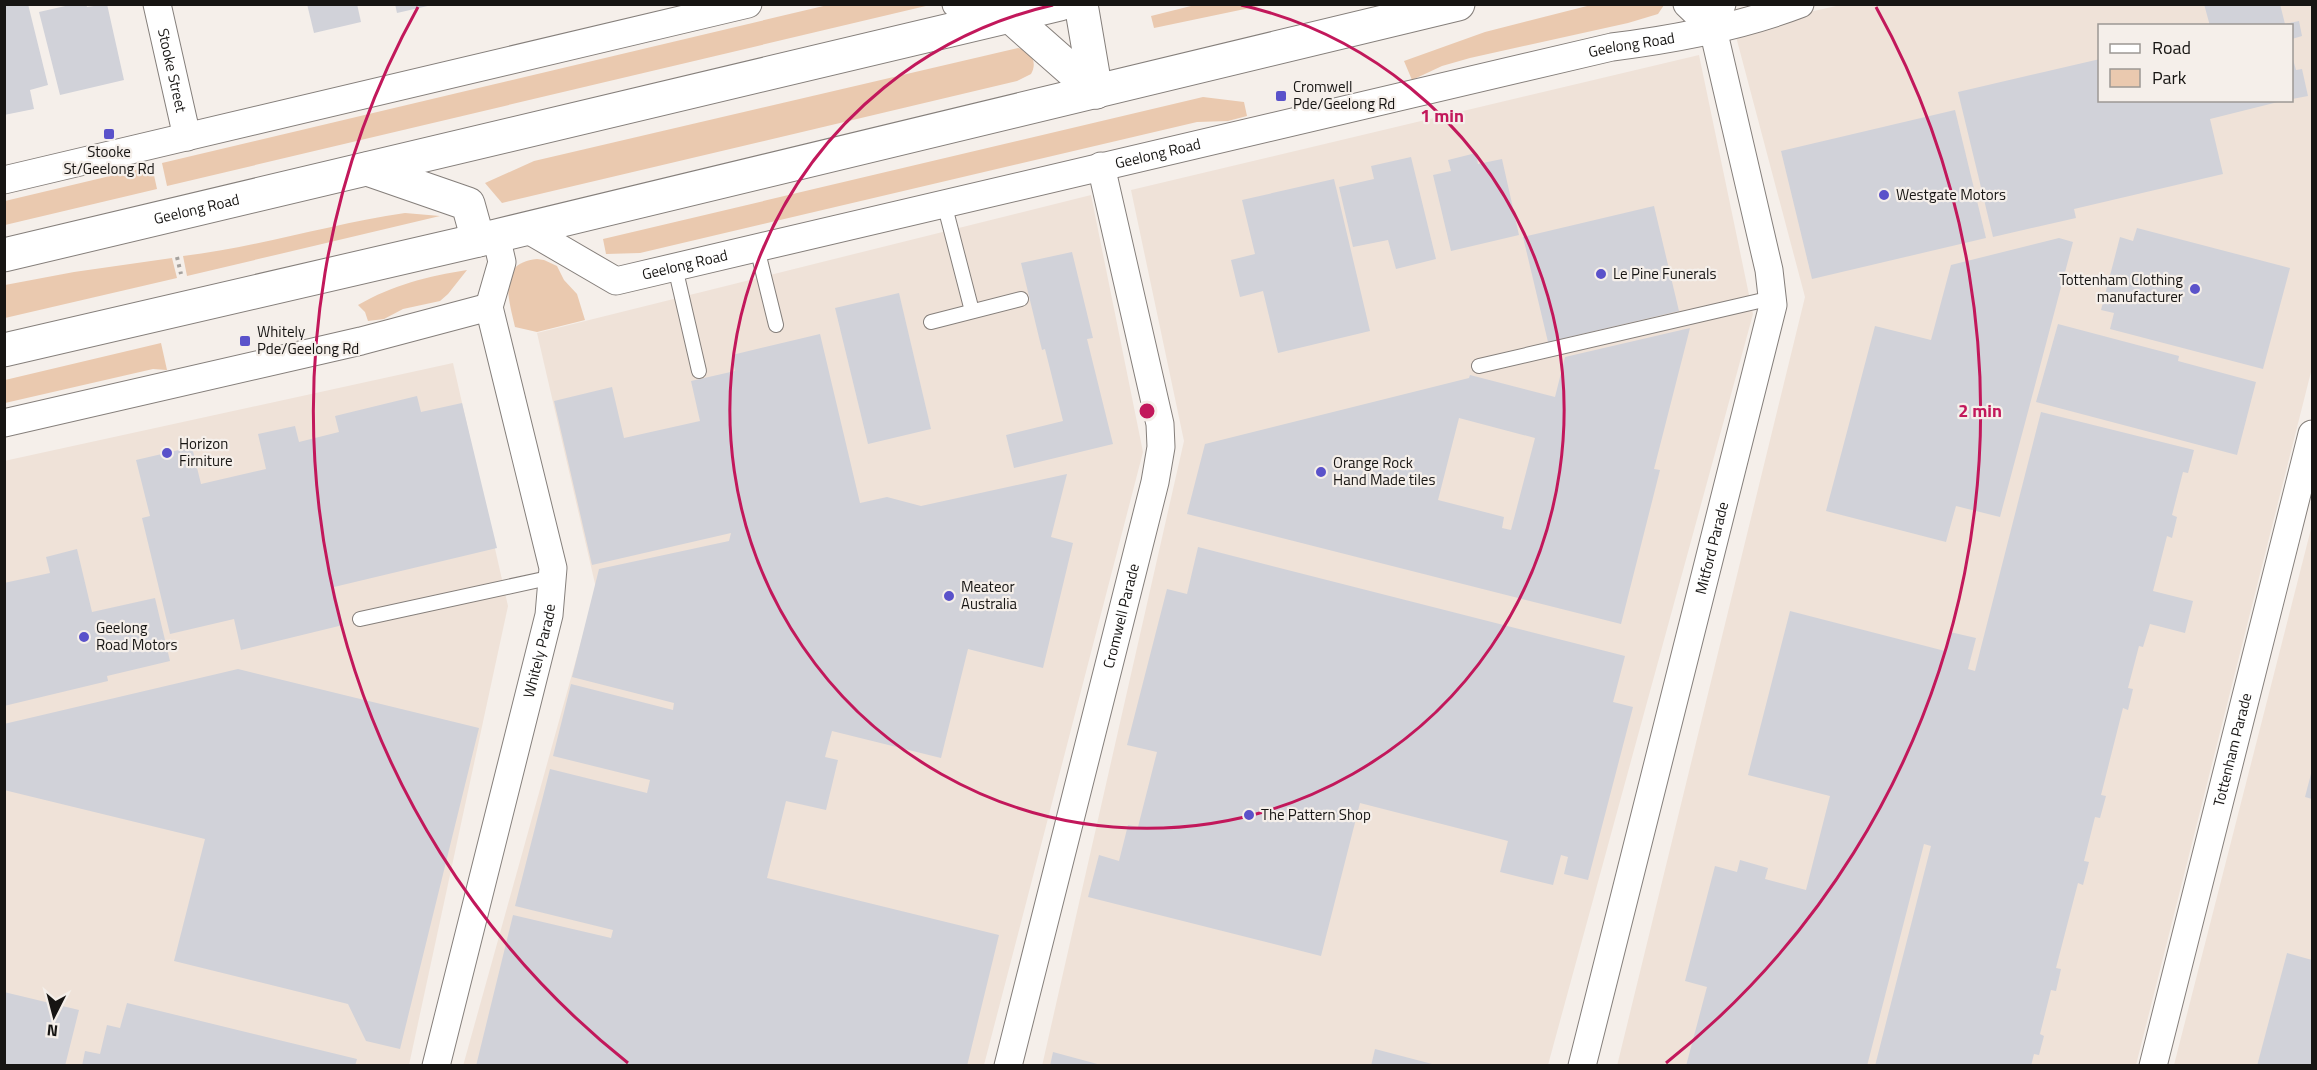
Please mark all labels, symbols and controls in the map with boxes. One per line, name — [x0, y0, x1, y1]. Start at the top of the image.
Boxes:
legend — [2098, 24, 2293, 102]
street label: Stooke Street — [152, 26, 193, 115]
street label: Geelong Road — [1586, 26, 1676, 63]
text: Road — [2152, 34, 2191, 61]
text: Park — [2152, 64, 2187, 91]
place label: Cromwell Pde/Geelong Rd — [1293, 75, 1395, 115]
marker: Cromwell Pde/Geelong Rd — [1274, 89, 1288, 103]
text: 1 min — [1420, 102, 1464, 129]
marker: Stooke St/Geelong Rd — [102, 127, 116, 141]
street label: Geelong Road — [1113, 132, 1203, 174]
place label: Stooke St/Geelong Rd — [63, 140, 155, 180]
place label: Westgate Motors — [1896, 183, 2006, 206]
street label: Geelong Road — [151, 187, 242, 230]
marker: Westgate Motors — [1877, 188, 1891, 202]
street label: Geelong Road — [640, 243, 730, 286]
place label: Le Pine Funerals — [1613, 262, 1716, 285]
marker: Le Pine Funerals — [1594, 267, 1608, 281]
place label: Tottenham Clothing manufacturer — [2059, 268, 2183, 308]
marker: Tottenham Clothing manufacturer — [2188, 282, 2202, 296]
place label: Whitely Pde/Geelong Rd — [257, 320, 359, 360]
marker: Whitely Pde/Geelong Rd — [238, 334, 252, 348]
text: 2 min — [1958, 397, 2002, 424]
centre of rings — [1137, 401, 1157, 421]
place label: Horizon Firniture — [179, 432, 233, 472]
marker: Horizon Firniture — [160, 446, 174, 460]
place label: Orange Rock Hand Made tiles — [1333, 451, 1435, 491]
marker: Orange Rock Hand Made tiles — [1314, 465, 1328, 479]
street label: Mitford Parade — [1689, 499, 1734, 597]
street label: Cromwell Parade — [1097, 561, 1145, 671]
place label: Meateor Australia — [961, 575, 1018, 615]
marker: Meateor Australia — [942, 589, 956, 603]
street label: Whitely Parade — [517, 603, 561, 700]
place label: Geelong Road Motors — [96, 616, 178, 656]
marker: Geelong Road Motors — [77, 630, 91, 644]
street label: Tottenham Parade — [2207, 690, 2257, 809]
place label: The Pattern Shop — [1261, 803, 1371, 826]
marker: The Pattern Shop — [1242, 808, 1256, 822]
north arrow — [24, 986, 84, 1046]
text: N — [46, 1018, 59, 1043]

